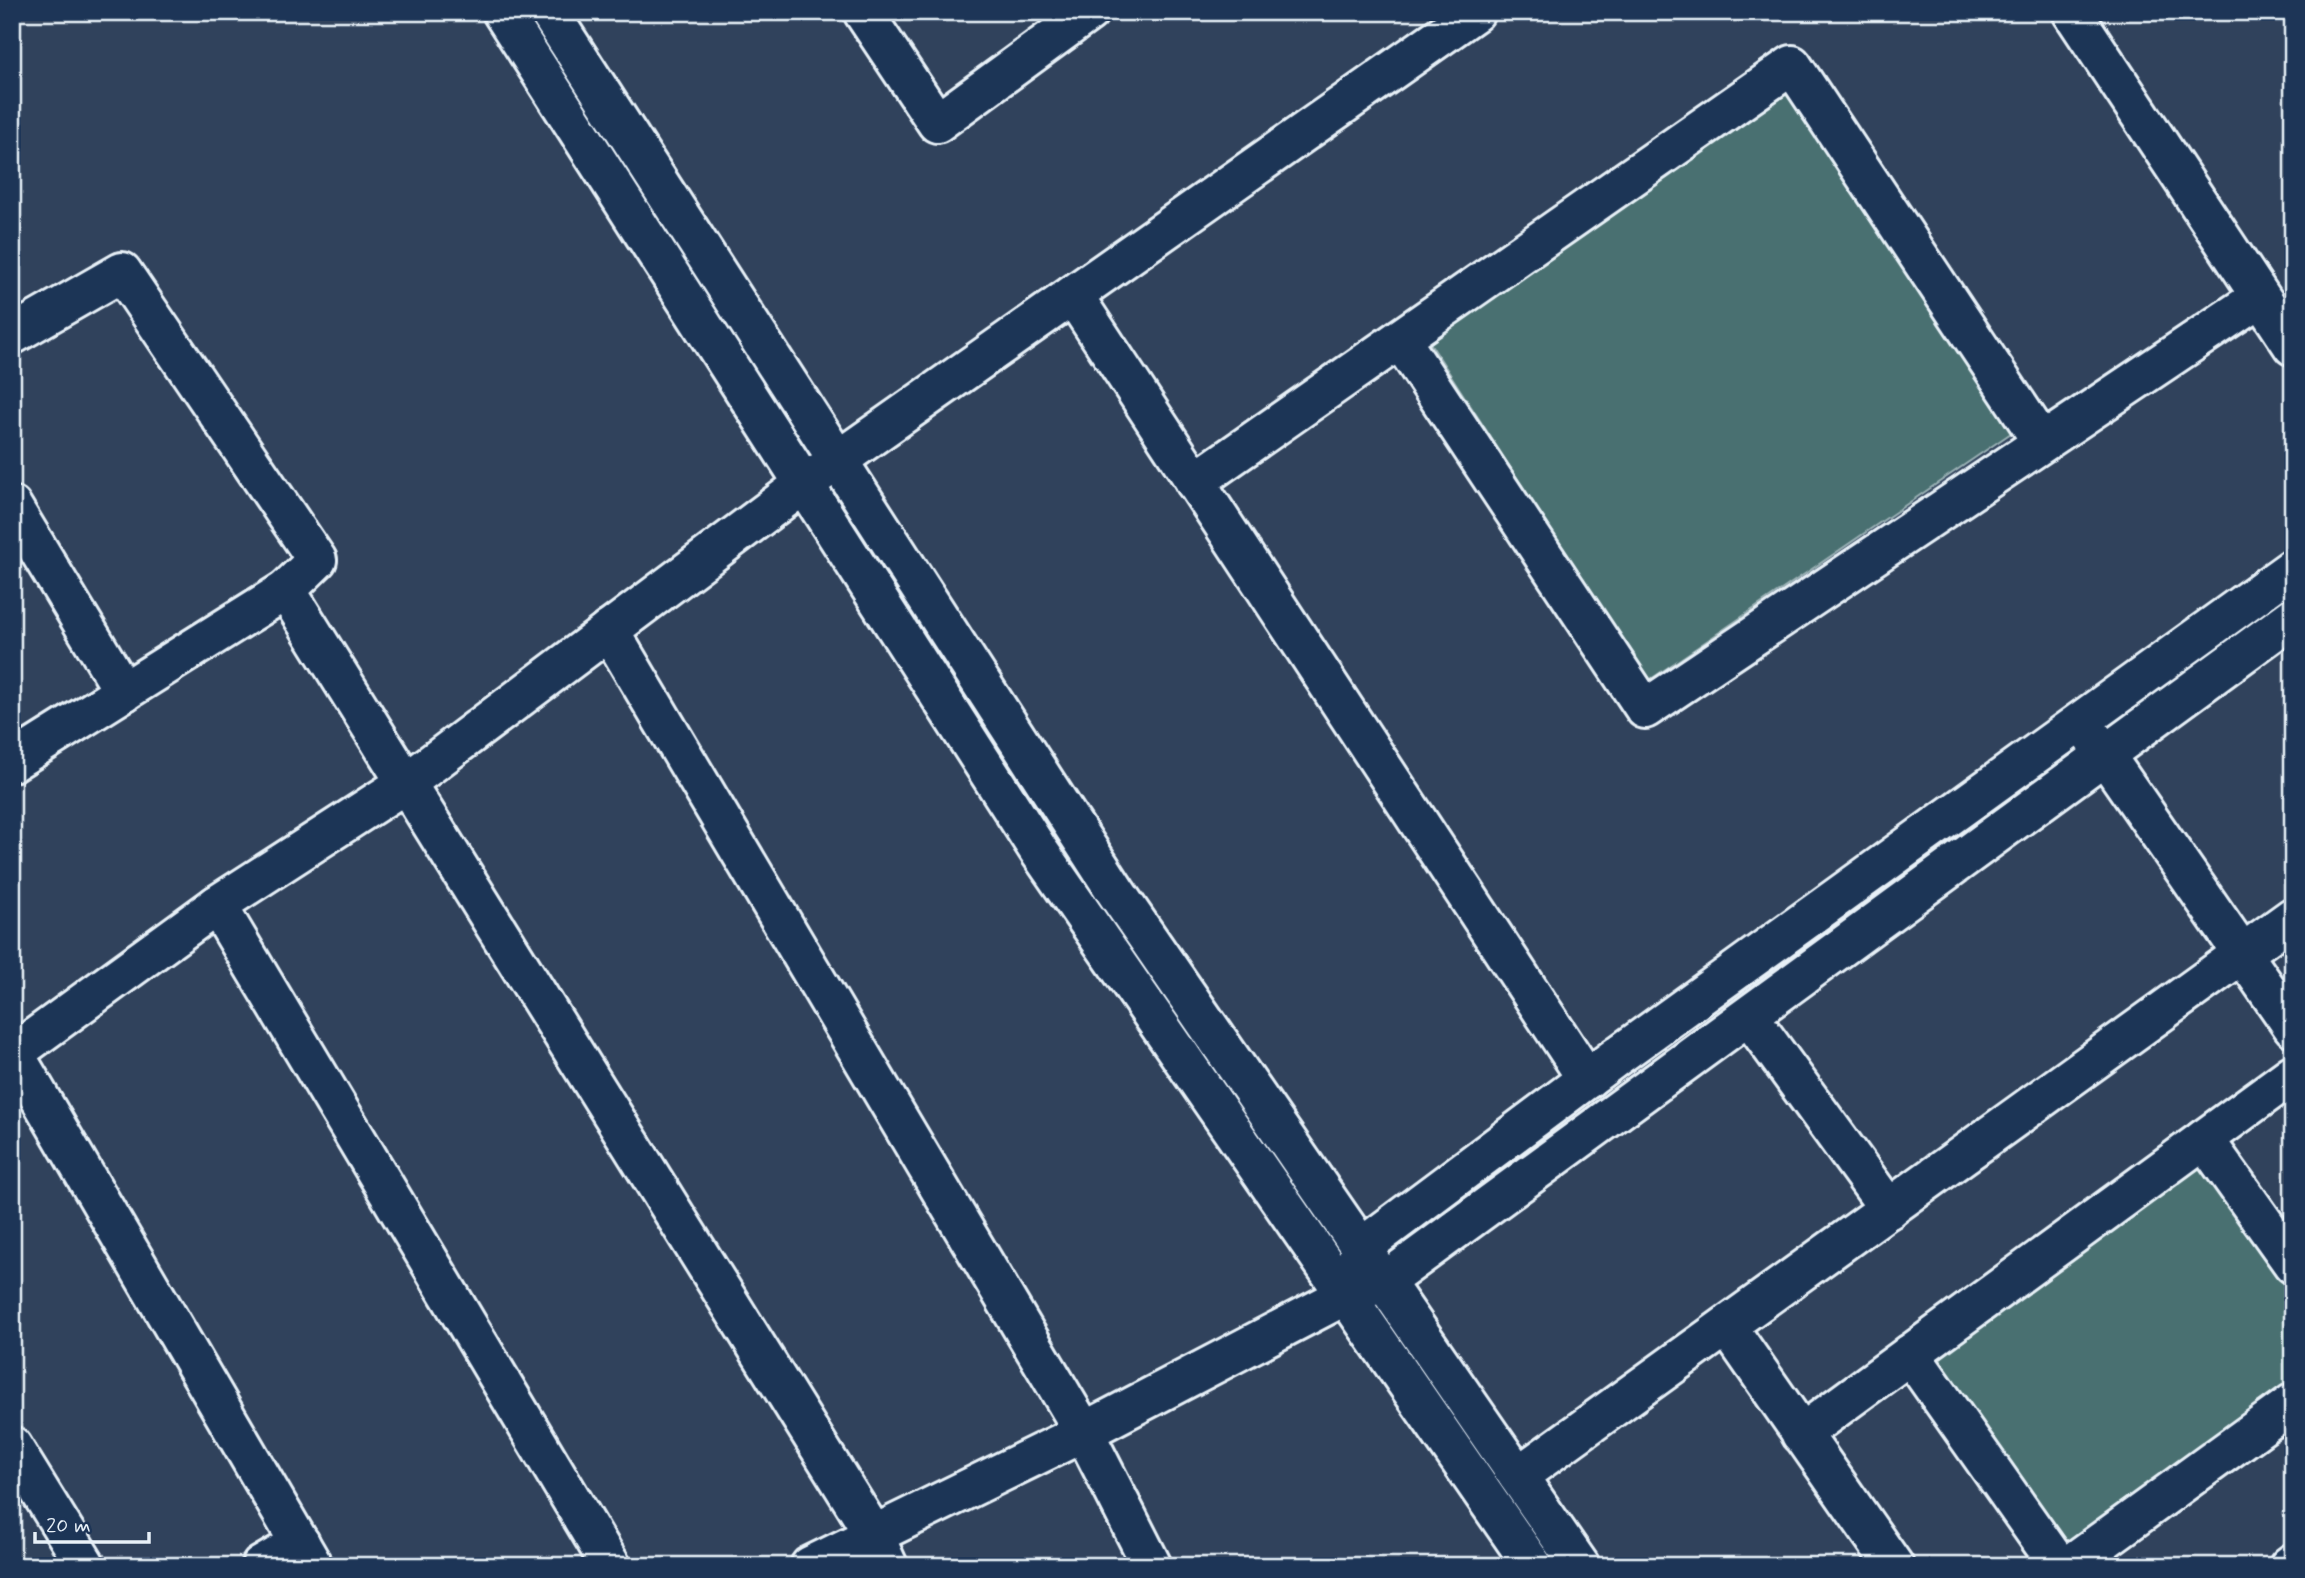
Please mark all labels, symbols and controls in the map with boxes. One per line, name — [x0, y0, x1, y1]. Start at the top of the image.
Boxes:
scale bar — [35, 1501, 149, 1545]
text: 20 m — [46, 1512, 91, 1540]

